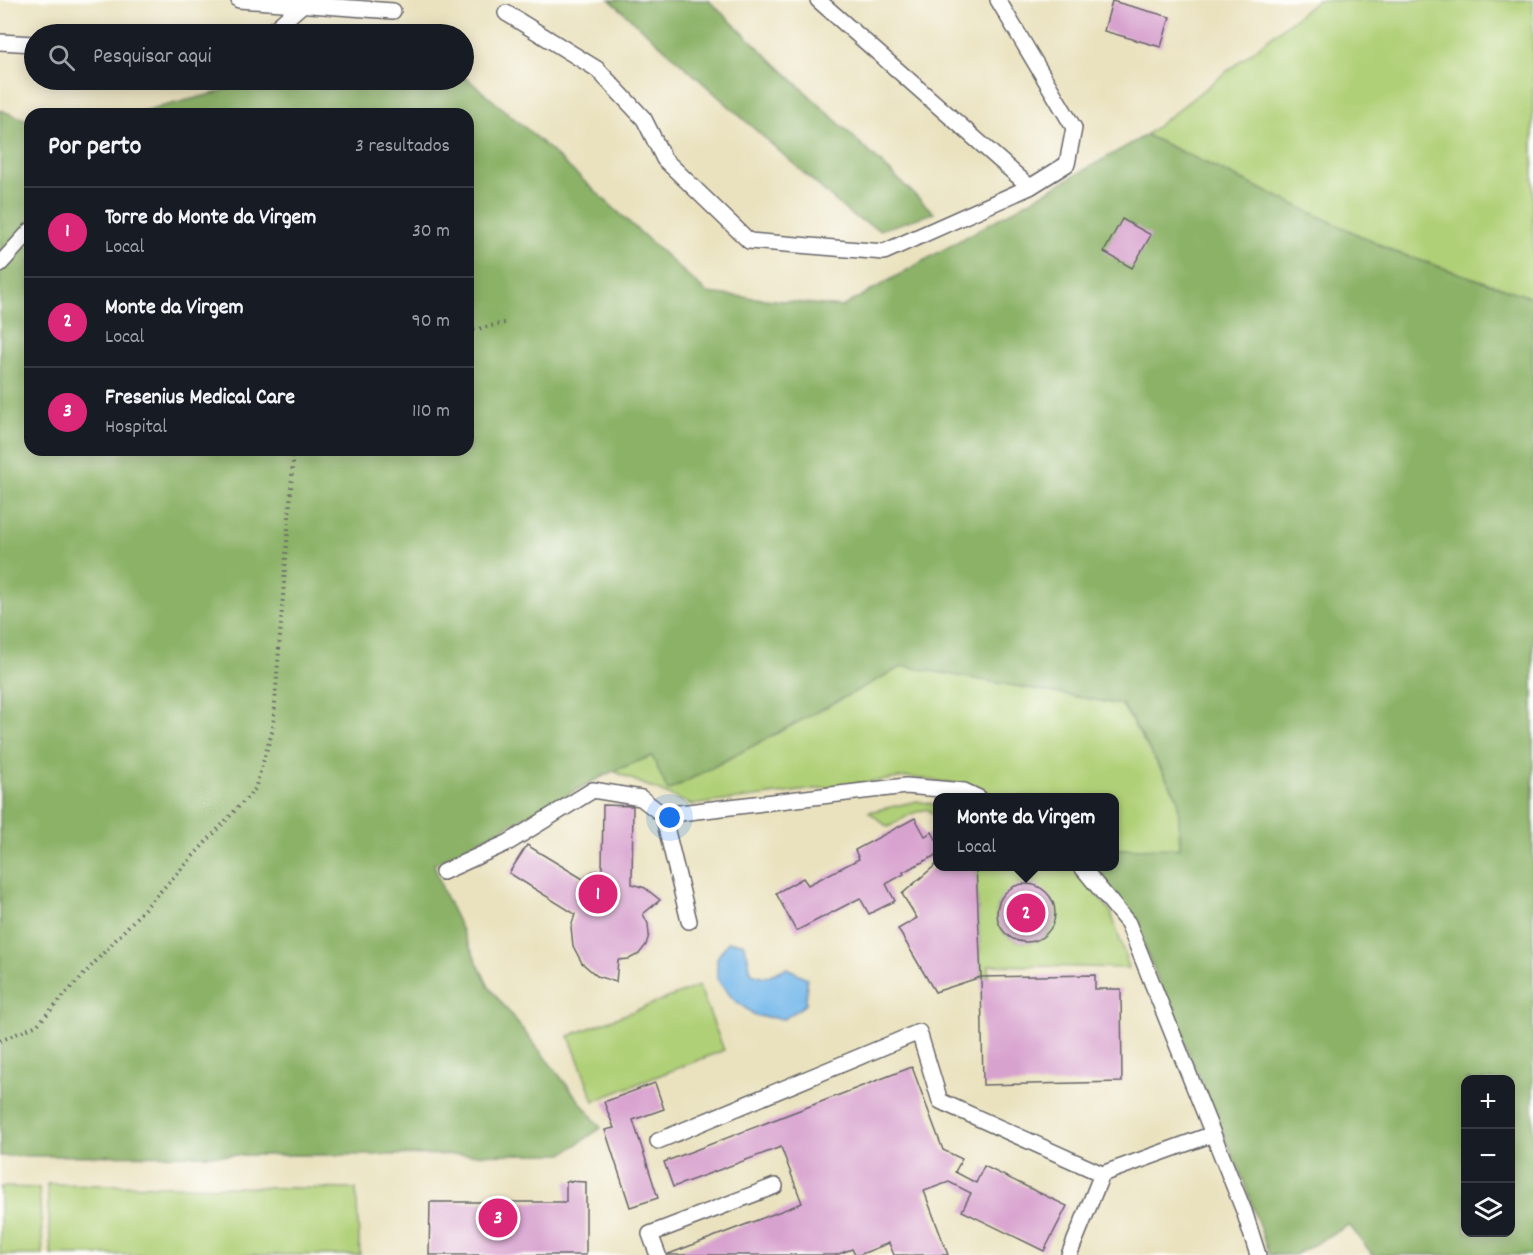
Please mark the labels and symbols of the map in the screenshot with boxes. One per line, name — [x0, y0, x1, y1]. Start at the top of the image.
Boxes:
your location — [655, 803, 684, 832]
pin: 1 — [578, 872, 618, 916]
pin: 2 — [1006, 890, 1046, 936]
pin: 3 — [478, 1196, 518, 1240]

